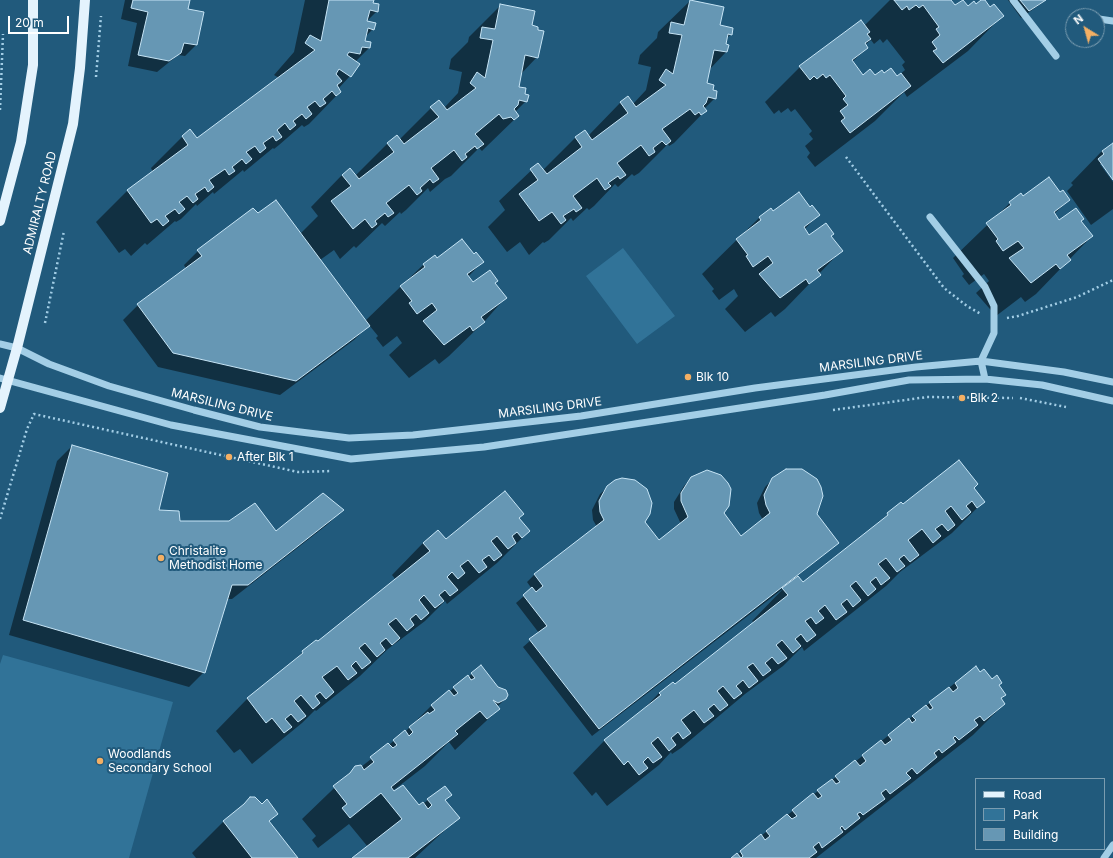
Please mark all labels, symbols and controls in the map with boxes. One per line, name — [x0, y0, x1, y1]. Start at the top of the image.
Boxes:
scale bar — [10, 8, 71, 34]
north arrow — [1065, 8, 1105, 48]
text: N — [1071, 11, 1086, 27]
text: 20 m — [15, 15, 44, 30]
street label: ADMIRALTY ROAD — [20, 150, 60, 256]
street label: MARSILING DRIVE — [818, 349, 924, 375]
place label: Blk 10 — [696, 370, 729, 384]
marker: Blk 10 — [683, 372, 693, 382]
street label: MARSILING DRIVE — [170, 385, 274, 425]
place label: Blk 2 — [970, 391, 998, 405]
marker: Blk 2 — [957, 393, 967, 403]
street label: MARSILING DRIVE — [497, 395, 603, 421]
place label: After Blk 1 — [237, 450, 294, 464]
marker: After Blk 1 — [224, 452, 234, 462]
place label: Christalite Methodist Home — [169, 544, 263, 572]
marker: Christalite Methodist Home — [156, 553, 166, 563]
place label: Woodlands Secondary School — [108, 747, 212, 775]
marker: Woodlands Secondary School — [95, 756, 105, 766]
legend — [975, 778, 1105, 850]
text: Road — [1013, 787, 1042, 802]
text: Park — [1013, 807, 1039, 822]
text: Building — [1013, 827, 1058, 842]

